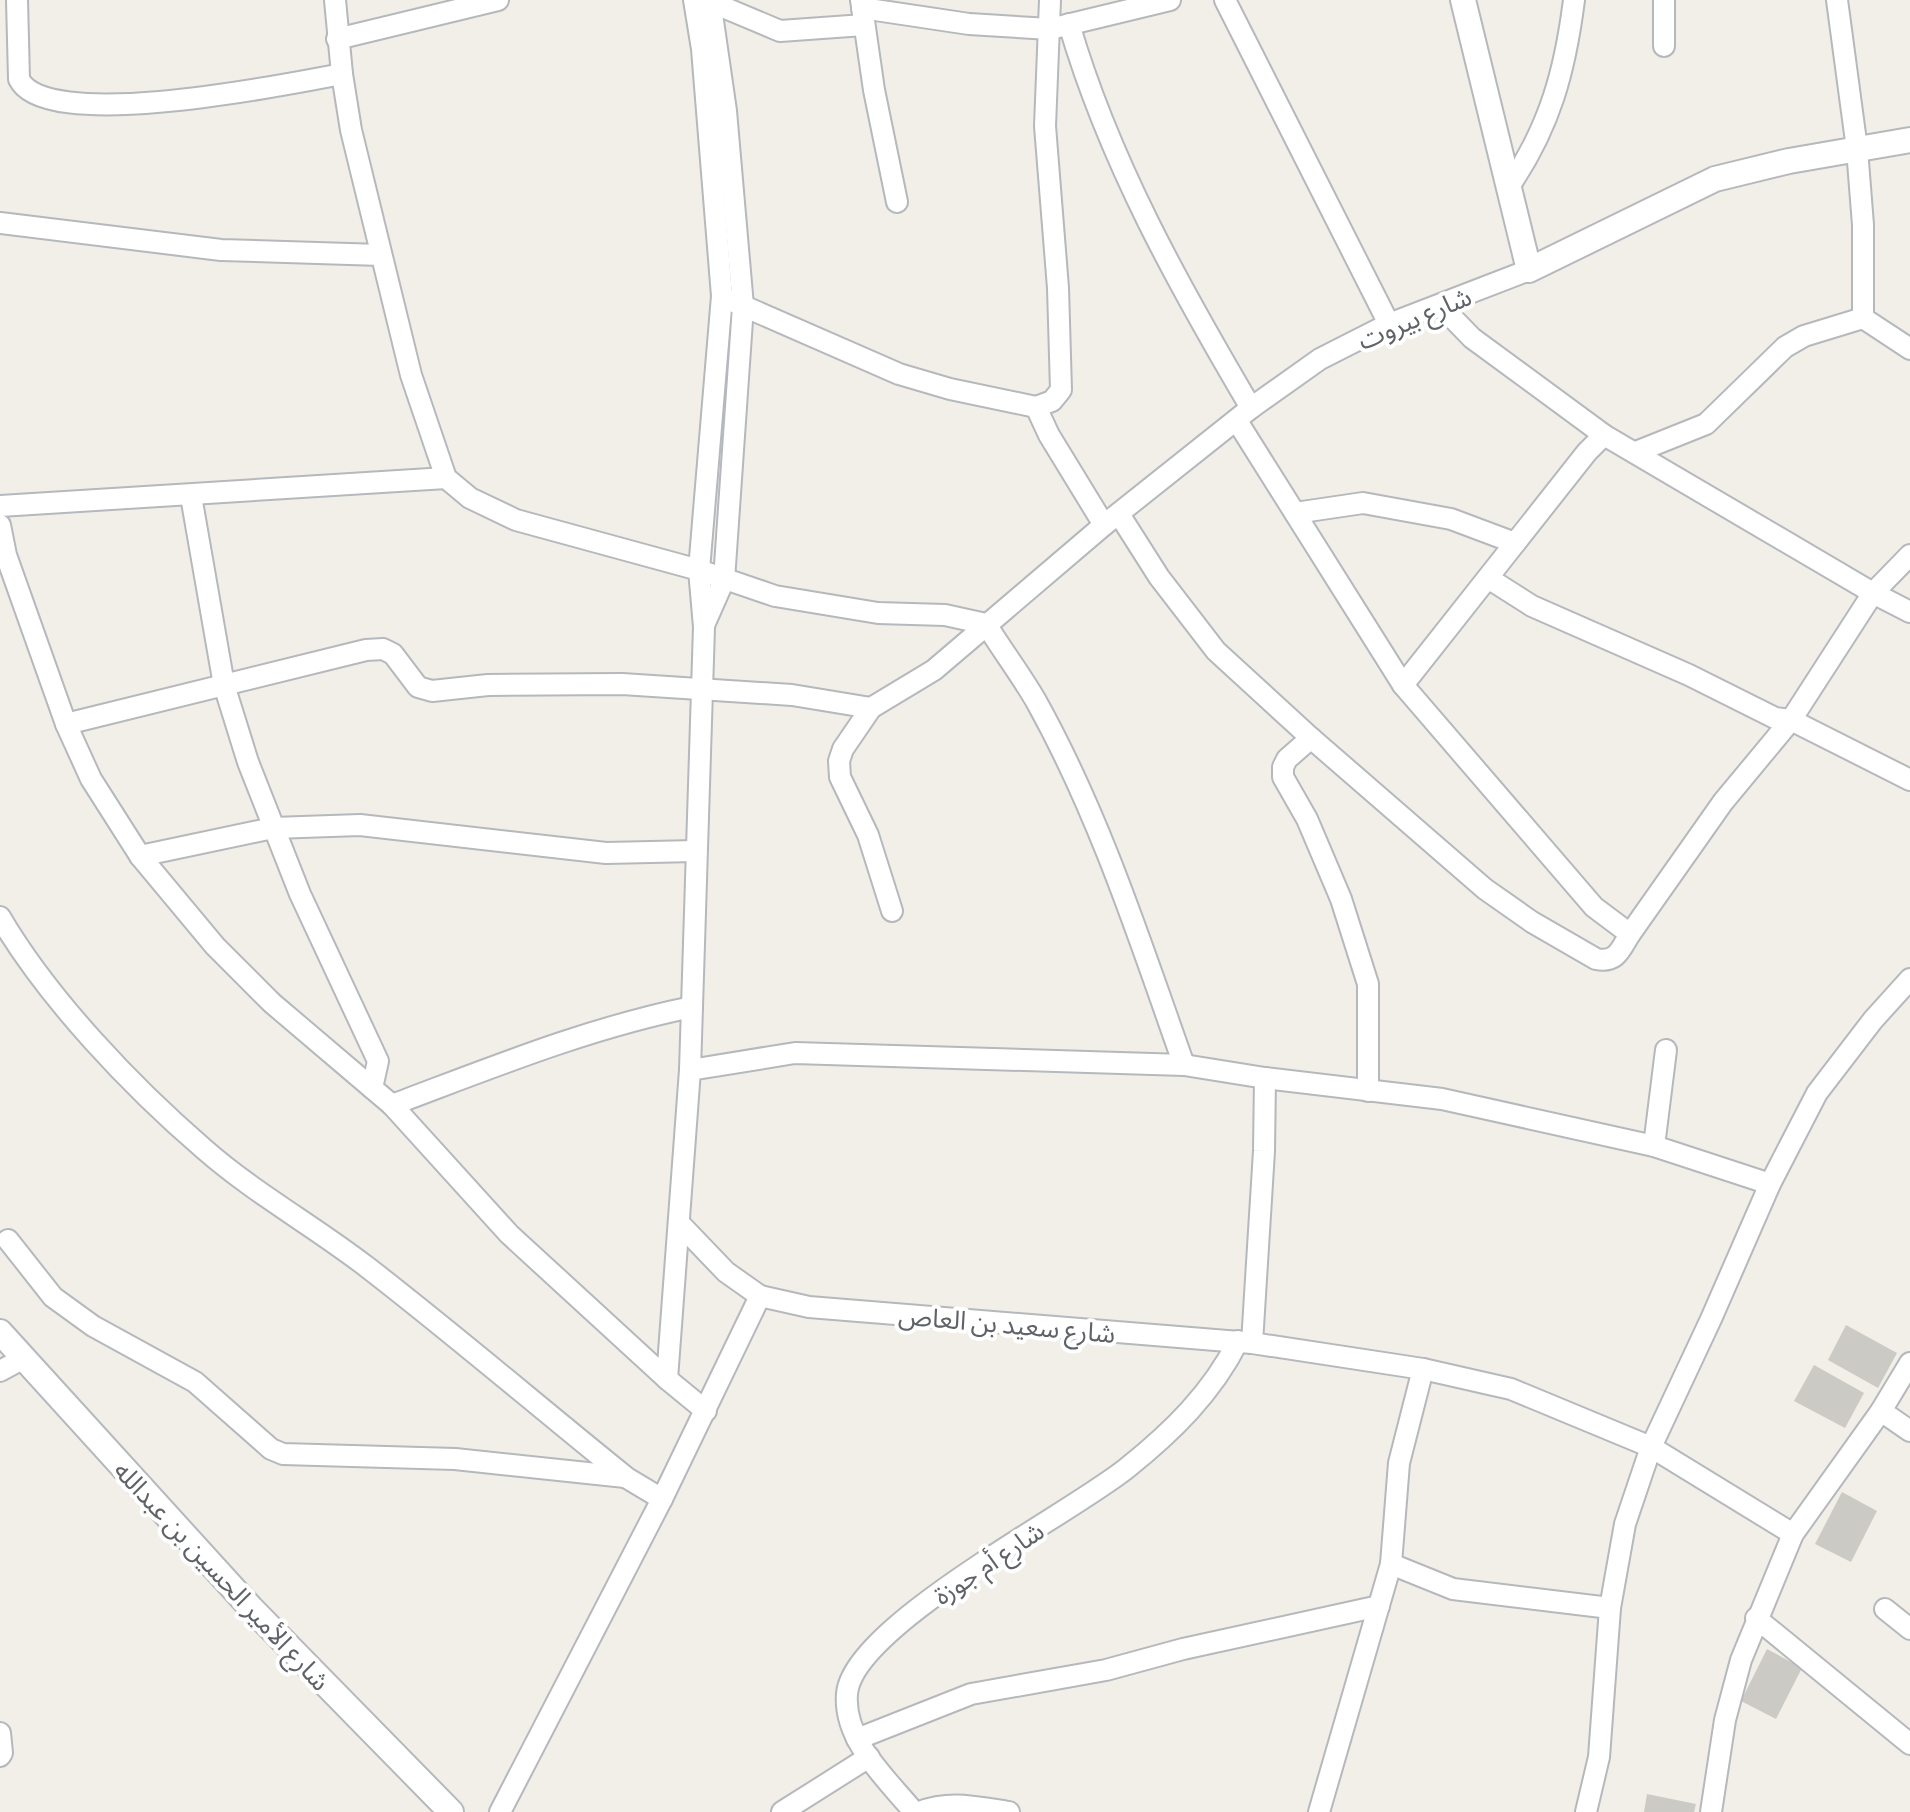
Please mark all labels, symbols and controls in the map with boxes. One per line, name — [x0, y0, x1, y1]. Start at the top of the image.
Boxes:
street label: شارع بيروت — [1353, 279, 1477, 359]
street label: شارع سعيد بن العاص — [897, 1298, 1117, 1353]
street label: شارع الأمير الحسين بن عبدالله — [105, 1454, 337, 1699]
street label: شارع أم جوزة — [927, 1514, 1052, 1615]

